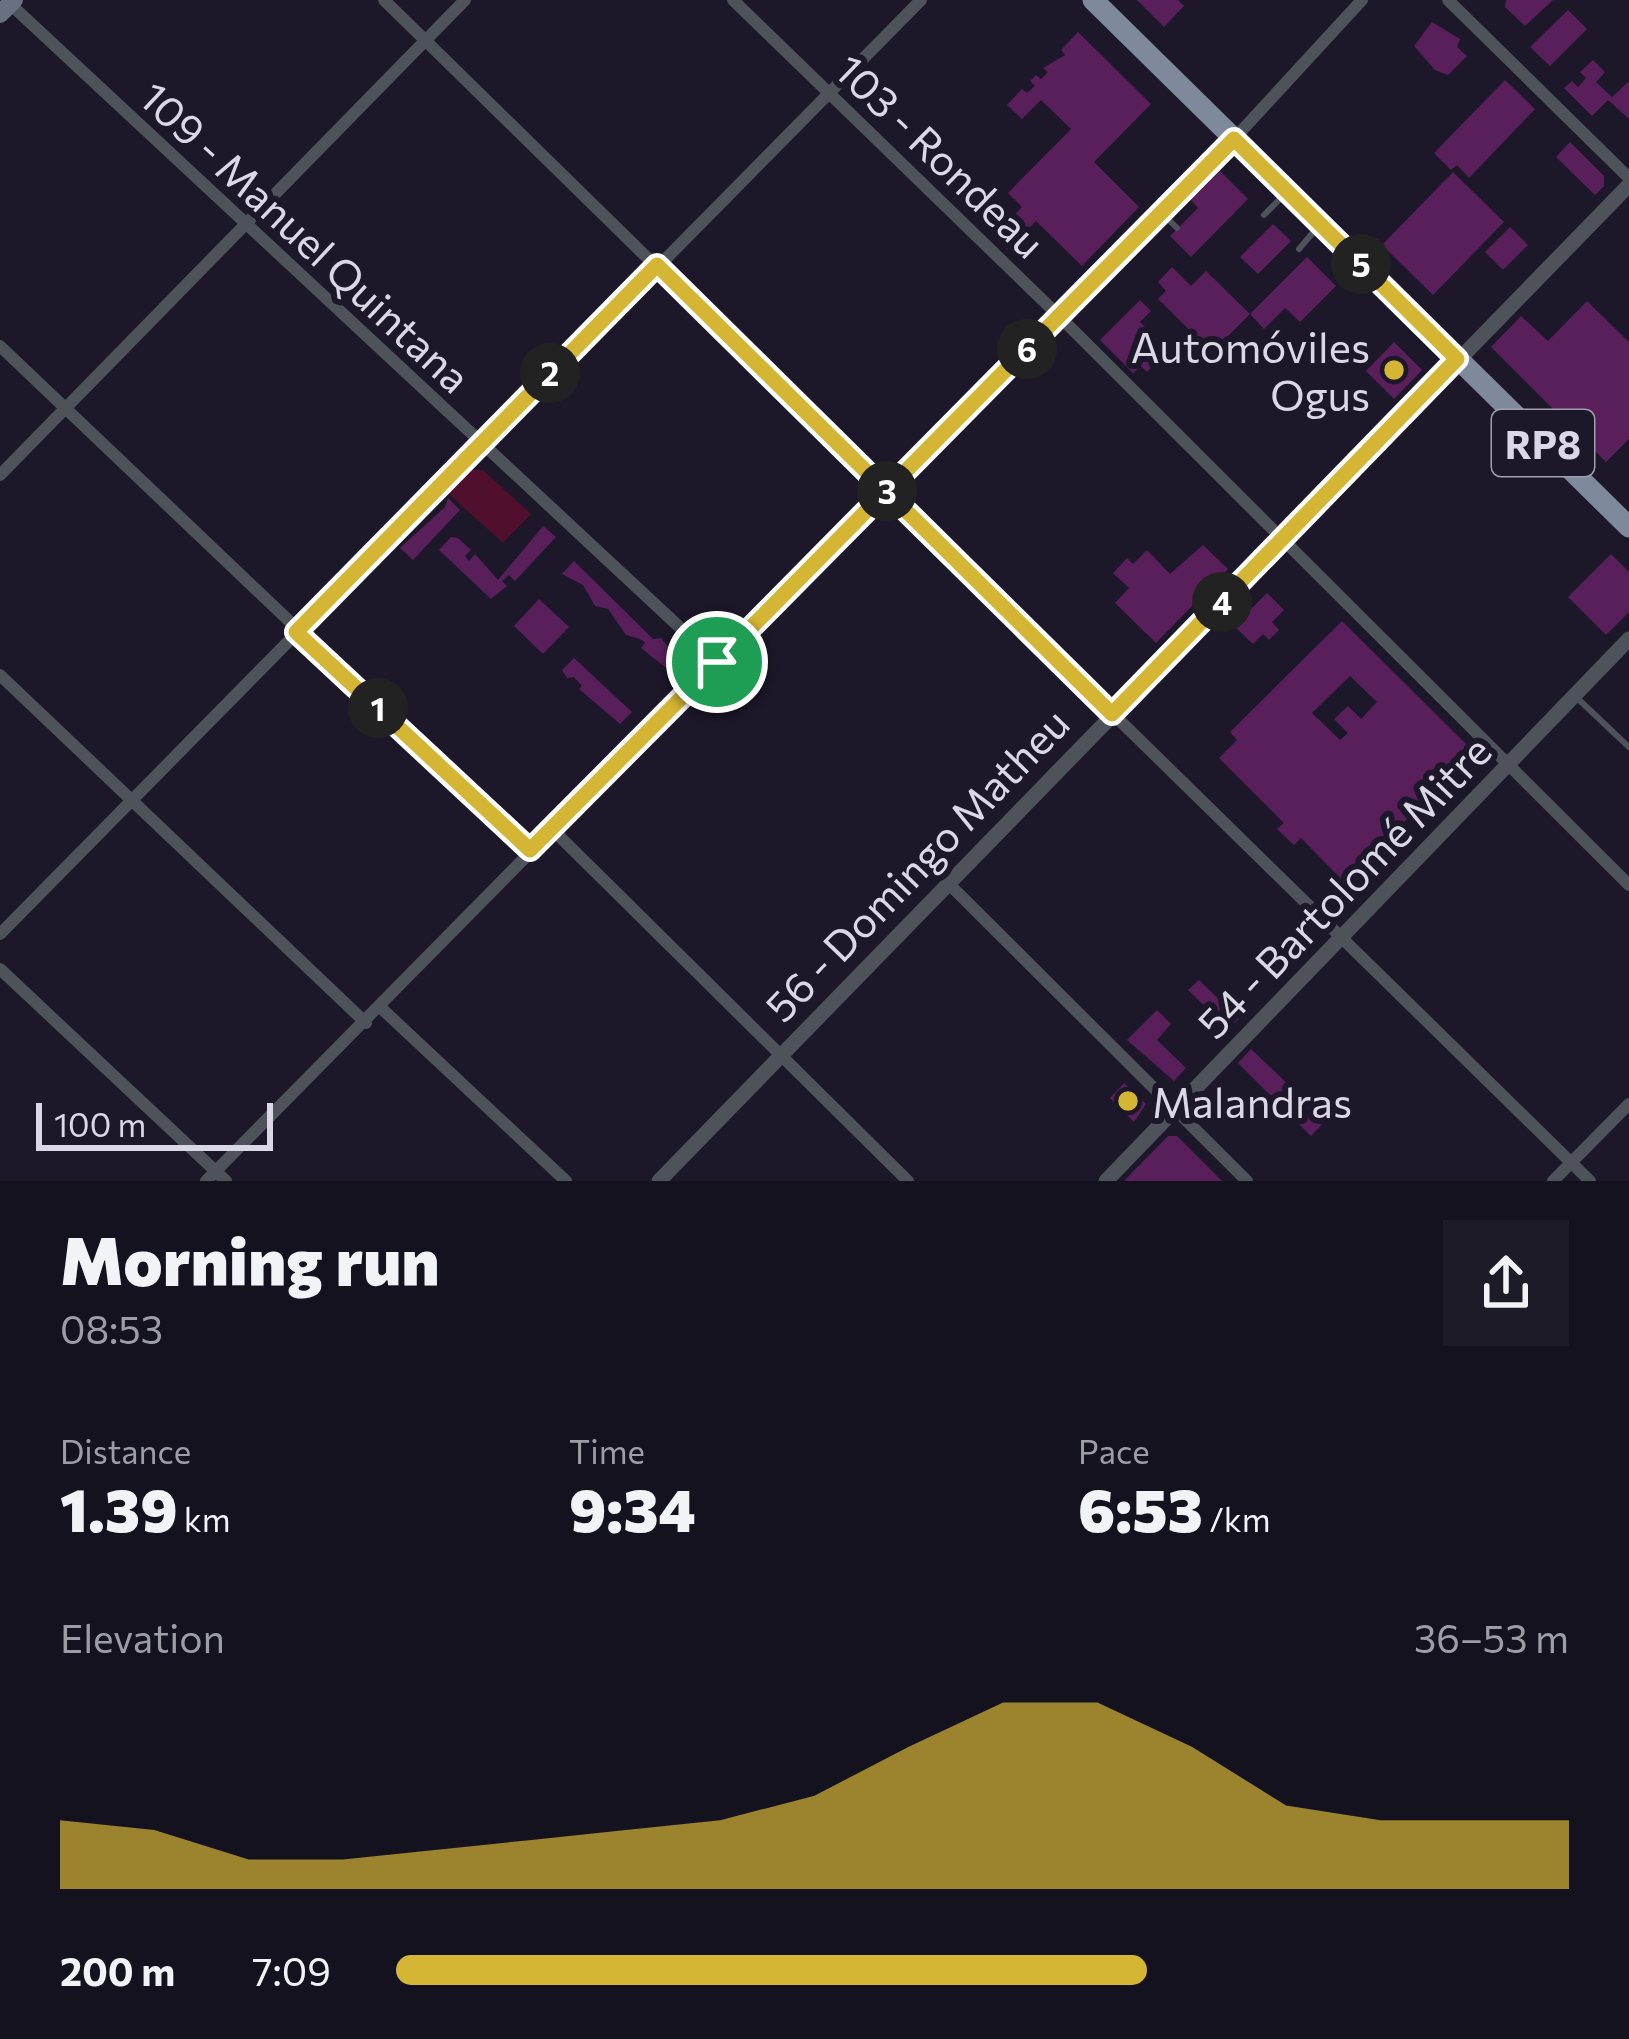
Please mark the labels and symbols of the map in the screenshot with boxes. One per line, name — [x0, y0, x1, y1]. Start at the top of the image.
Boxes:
street label: 103 - Rondeau — [826, 42, 1056, 268]
street label: 109 - Manuel Quintana — [130, 69, 482, 403]
pin: 5 — [1331, 234, 1391, 294]
pin: 6 — [997, 319, 1057, 379]
place label: Automóviles Ogus — [1131, 320, 1370, 420]
pin: 2 — [520, 343, 580, 403]
marker: Automóviles Ogus — [1381, 357, 1407, 383]
road number: RP8 — [1492, 410, 1594, 476]
pin: 3 — [857, 461, 917, 521]
pin: 4 — [1192, 572, 1252, 632]
pin — [666, 611, 768, 713]
pin: 1 — [348, 678, 408, 738]
street label: 56 - Domingo Matheu — [753, 697, 1079, 1031]
street label: 54 - Bartolomé Mitre — [1185, 724, 1501, 1048]
place label: Malandras — [1152, 1075, 1352, 1127]
marker: Malandras — [1115, 1088, 1141, 1114]
scale bar — [36, 1097, 273, 1150]

